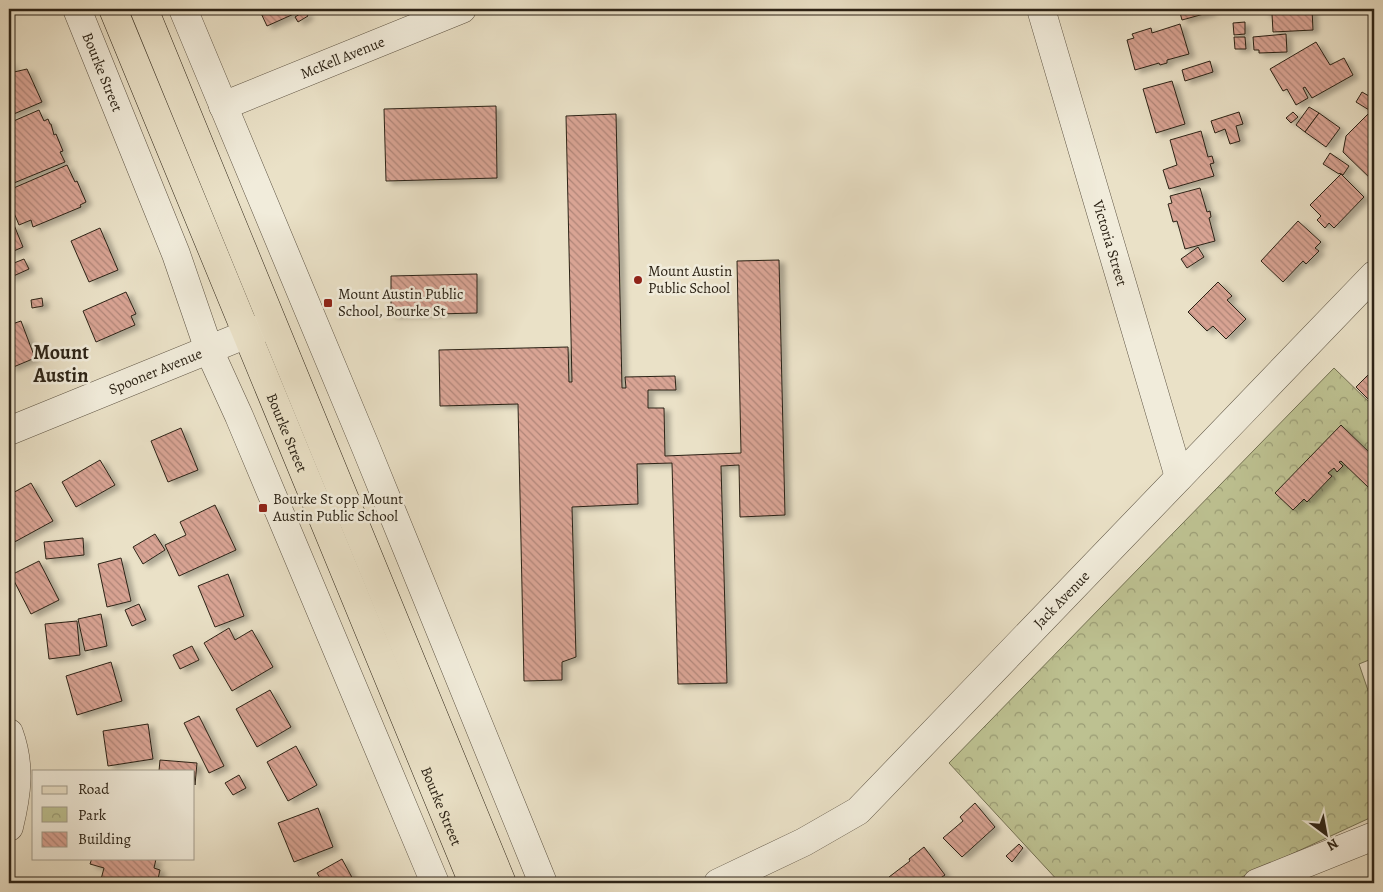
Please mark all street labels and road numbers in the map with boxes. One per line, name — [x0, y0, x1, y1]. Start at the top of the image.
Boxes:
street label: Bourke Street — [77, 29, 127, 115]
street label: McKell Avenue — [297, 31, 388, 84]
street label: Victoria Street — [1088, 197, 1132, 288]
street label: Spooner Avenue — [106, 343, 205, 399]
street label: Bourke Street — [262, 390, 312, 475]
street label: Jack Avenue — [1029, 566, 1094, 633]
street label: Bourke Street — [416, 763, 467, 849]

